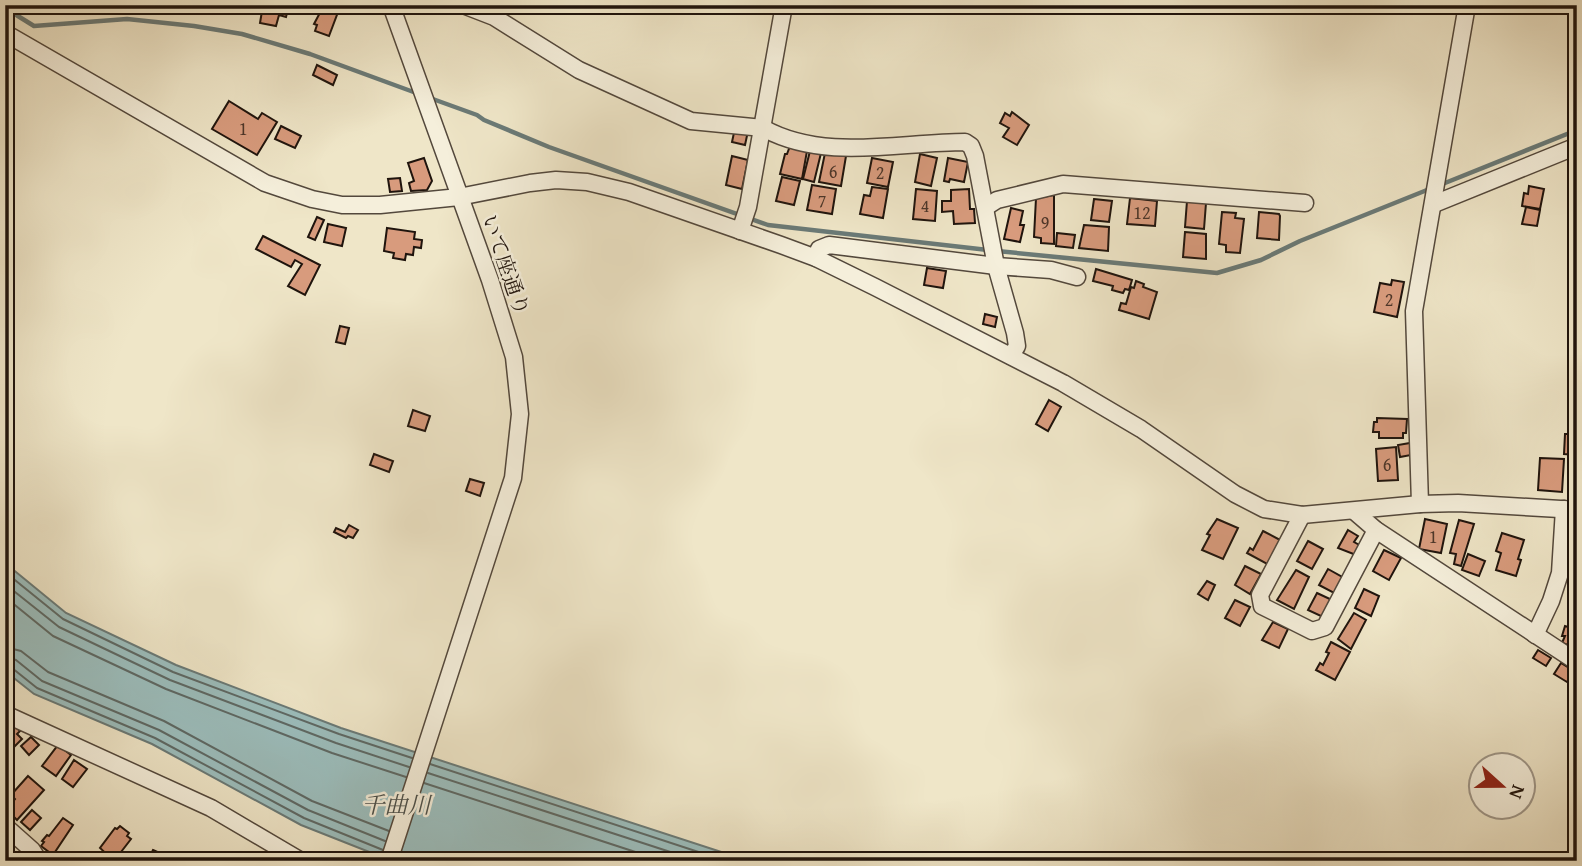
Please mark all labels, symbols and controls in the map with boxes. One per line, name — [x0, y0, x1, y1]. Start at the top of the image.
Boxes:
house number: 1 — [239, 115, 247, 142]
house number: 6 — [829, 158, 837, 185]
house number: 2 — [876, 159, 884, 186]
house number: 7 — [818, 187, 826, 214]
house number: 4 — [921, 192, 929, 219]
house number: 12 — [1133, 199, 1151, 226]
house number: 9 — [1041, 209, 1049, 236]
street label: いて座通り — [474, 210, 538, 320]
house number: 2 — [1385, 286, 1393, 313]
house number: 6 — [1383, 451, 1391, 478]
house number: 1 — [1429, 523, 1437, 550]
north arrow — [1466, 750, 1536, 820]
text: N — [1502, 781, 1533, 803]
water label: 千曲川 — [362, 788, 434, 821]

